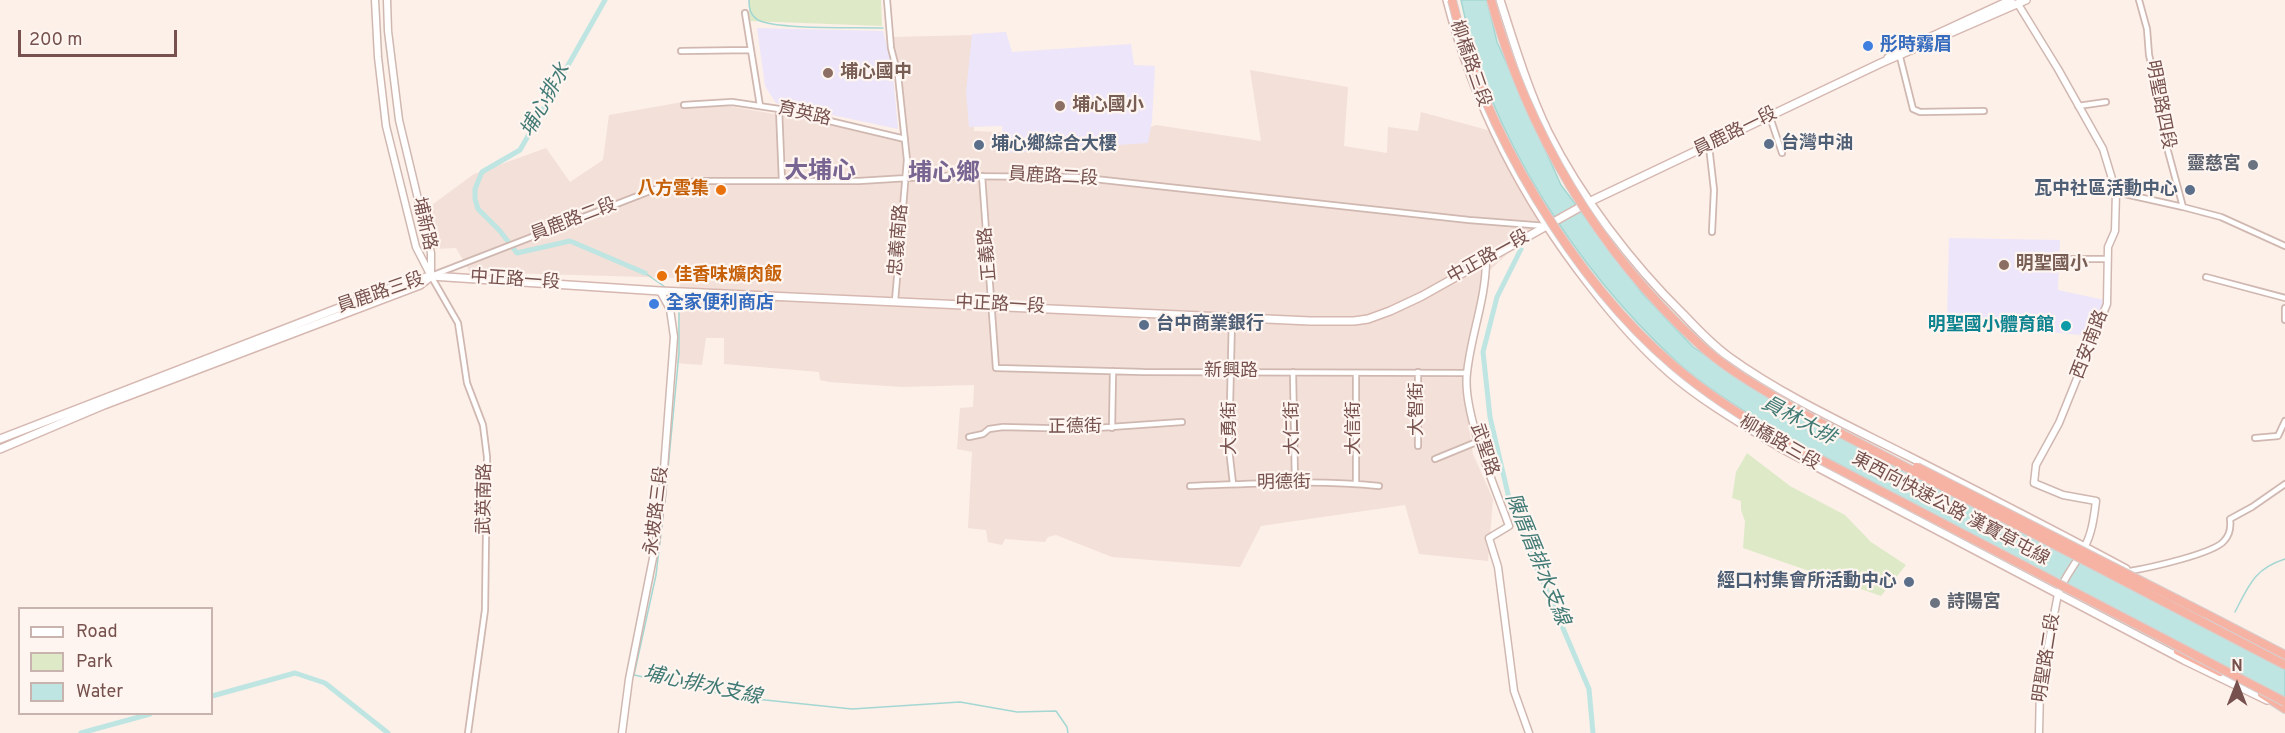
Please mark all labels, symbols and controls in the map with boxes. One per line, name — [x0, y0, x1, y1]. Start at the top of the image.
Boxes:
scale bar — [21, 18, 180, 56]
street label: 柳橋路三段 — [1444, 18, 1494, 110]
text: 200 m — [29, 29, 82, 52]
place label: 彤時霧眉 — [1880, 35, 1952, 57]
marker: 彤時霧眉 — [1861, 39, 1875, 53]
street label: 明聖路四段 — [2140, 59, 2178, 151]
water label: 埔心排水 — [517, 60, 577, 142]
place label: 埔心國中 — [840, 62, 912, 84]
marker: 埔心國中 — [821, 66, 835, 80]
place label: 埔心國小 — [1072, 95, 1144, 117]
street label: 育英路 — [775, 98, 833, 132]
marker: 埔心國小 — [1053, 99, 1067, 113]
street label: 員鹿路一段 — [1691, 104, 1781, 162]
place label: 台灣中油 — [1781, 133, 1853, 155]
place label: 埔心鄉綜合大樓 — [991, 134, 1117, 156]
marker: 台灣中油 — [1762, 137, 1776, 151]
marker: 埔心鄉綜合大樓 — [972, 138, 986, 152]
place label: 靈慈宮 — [2187, 154, 2241, 176]
marker: 靈慈宮 — [2246, 158, 2260, 172]
district label: 大埔心 — [784, 159, 856, 187]
district label: 埔心鄉 — [908, 161, 980, 189]
street label: 員鹿路二段 — [1007, 165, 1099, 191]
place label: 八方雲集 — [637, 179, 709, 201]
place label: 瓦中社區活動中心 — [2034, 179, 2178, 201]
marker: 八方雲集 — [714, 183, 728, 197]
marker: 瓦中社區活動中心 — [2183, 183, 2197, 197]
street label: 埔新路 — [406, 195, 440, 253]
street label: 員鹿路二段 — [528, 195, 620, 247]
street label: 忠義南路 — [886, 203, 914, 277]
street label: 正義路 — [976, 226, 1002, 282]
street label: 中正路一段 — [1444, 227, 1534, 289]
place label: 明聖國小 — [2016, 254, 2088, 276]
marker: 明聖國小 — [1997, 258, 2011, 272]
place label: 佳香味爌肉飯 — [674, 265, 782, 287]
street label: 中正路一段 — [469, 267, 561, 295]
street label: 員鹿路三段 — [335, 269, 427, 319]
marker: 佳香味爌肉飯 — [655, 269, 669, 283]
place label: 全家便利商店 — [666, 293, 774, 315]
street label: 中正路一段 — [954, 293, 1046, 319]
marker: 全家便利商店 — [647, 297, 661, 311]
street label: 西安南路 — [2068, 308, 2114, 382]
place label: 台中商業銀行 — [1156, 314, 1264, 336]
place label: 明聖國小體育館 — [1928, 315, 2054, 337]
marker: 台中商業銀行 — [1137, 318, 1151, 332]
marker: 明聖國小體育館 — [2059, 319, 2073, 333]
street label: 新興路 — [1204, 361, 1258, 383]
street label: 大智街 — [1407, 382, 1429, 436]
water label: 員林大排 — [1757, 393, 1839, 451]
street label: 大勇街 — [1220, 401, 1242, 455]
street label: 大仁街 — [1283, 401, 1305, 455]
street label: 大信街 — [1344, 401, 1366, 455]
street label: 柳橋路三段 — [1735, 412, 1823, 476]
street label: 正德街 — [1048, 417, 1102, 439]
street label: 武聖路 — [1464, 421, 1502, 479]
street label: 東西向快速公路 漢寶草屯線 — [1848, 449, 2052, 571]
street label: 武英南路 — [475, 463, 497, 535]
street label: 永坡路三段 — [642, 465, 674, 557]
street label: 明德街 — [1257, 473, 1311, 495]
water label: 陳厝厝排水支線 — [1499, 491, 1573, 629]
place label: 經口村集會所活動中心 — [1717, 571, 1897, 593]
marker: 經口村集會所活動中心 — [1902, 575, 1916, 589]
place label: 詩陽宮 — [1947, 592, 2001, 614]
marker: 詩陽宮 — [1928, 596, 1942, 610]
legend — [18, 607, 213, 715]
street label: 明聖路二段 — [2030, 612, 2066, 704]
text: Road — [76, 621, 118, 644]
text: Park — [76, 651, 113, 674]
north arrow — [2207, 655, 2267, 715]
text: N — [2231, 657, 2243, 677]
water label: 埔心排水支線 — [641, 663, 763, 711]
text: Water — [76, 681, 123, 704]

